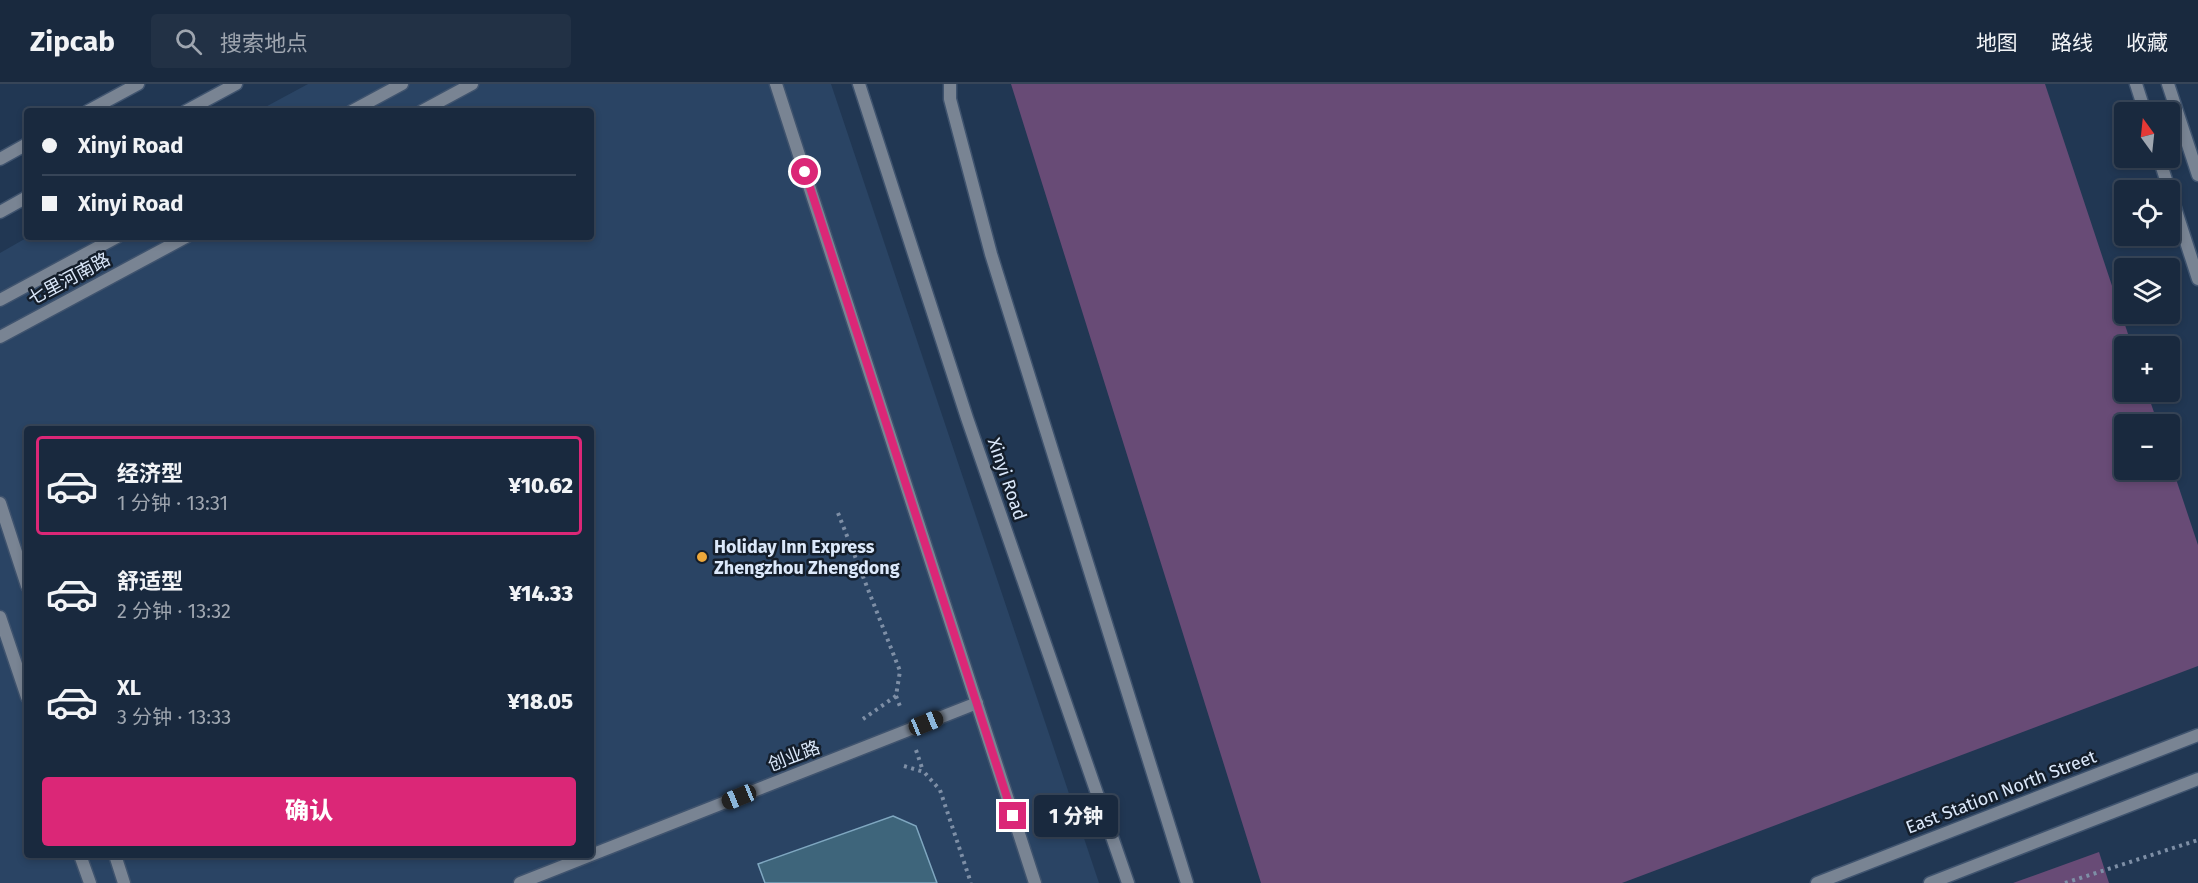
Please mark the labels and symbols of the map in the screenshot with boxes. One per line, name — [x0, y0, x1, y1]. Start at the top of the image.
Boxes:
north arrow — [2114, 102, 2180, 168]
route start — [791, 158, 818, 185]
street label: 七里河南路 — [24, 248, 114, 310]
street label: Xinyi Road — [983, 435, 1031, 523]
place label: Holiday Inn Express Zhengzhou Zhengdong — [714, 536, 900, 579]
marker: Holiday Inn Express Zhengzhou Zhengdong — [695, 550, 709, 564]
car — [906, 708, 946, 738]
street label: 创业路 — [765, 736, 823, 776]
street label: East Station North Street — [1903, 745, 2100, 839]
car — [719, 782, 759, 812]
callout: 1 分钟 — [1034, 795, 1118, 837]
route end — [999, 802, 1026, 829]

